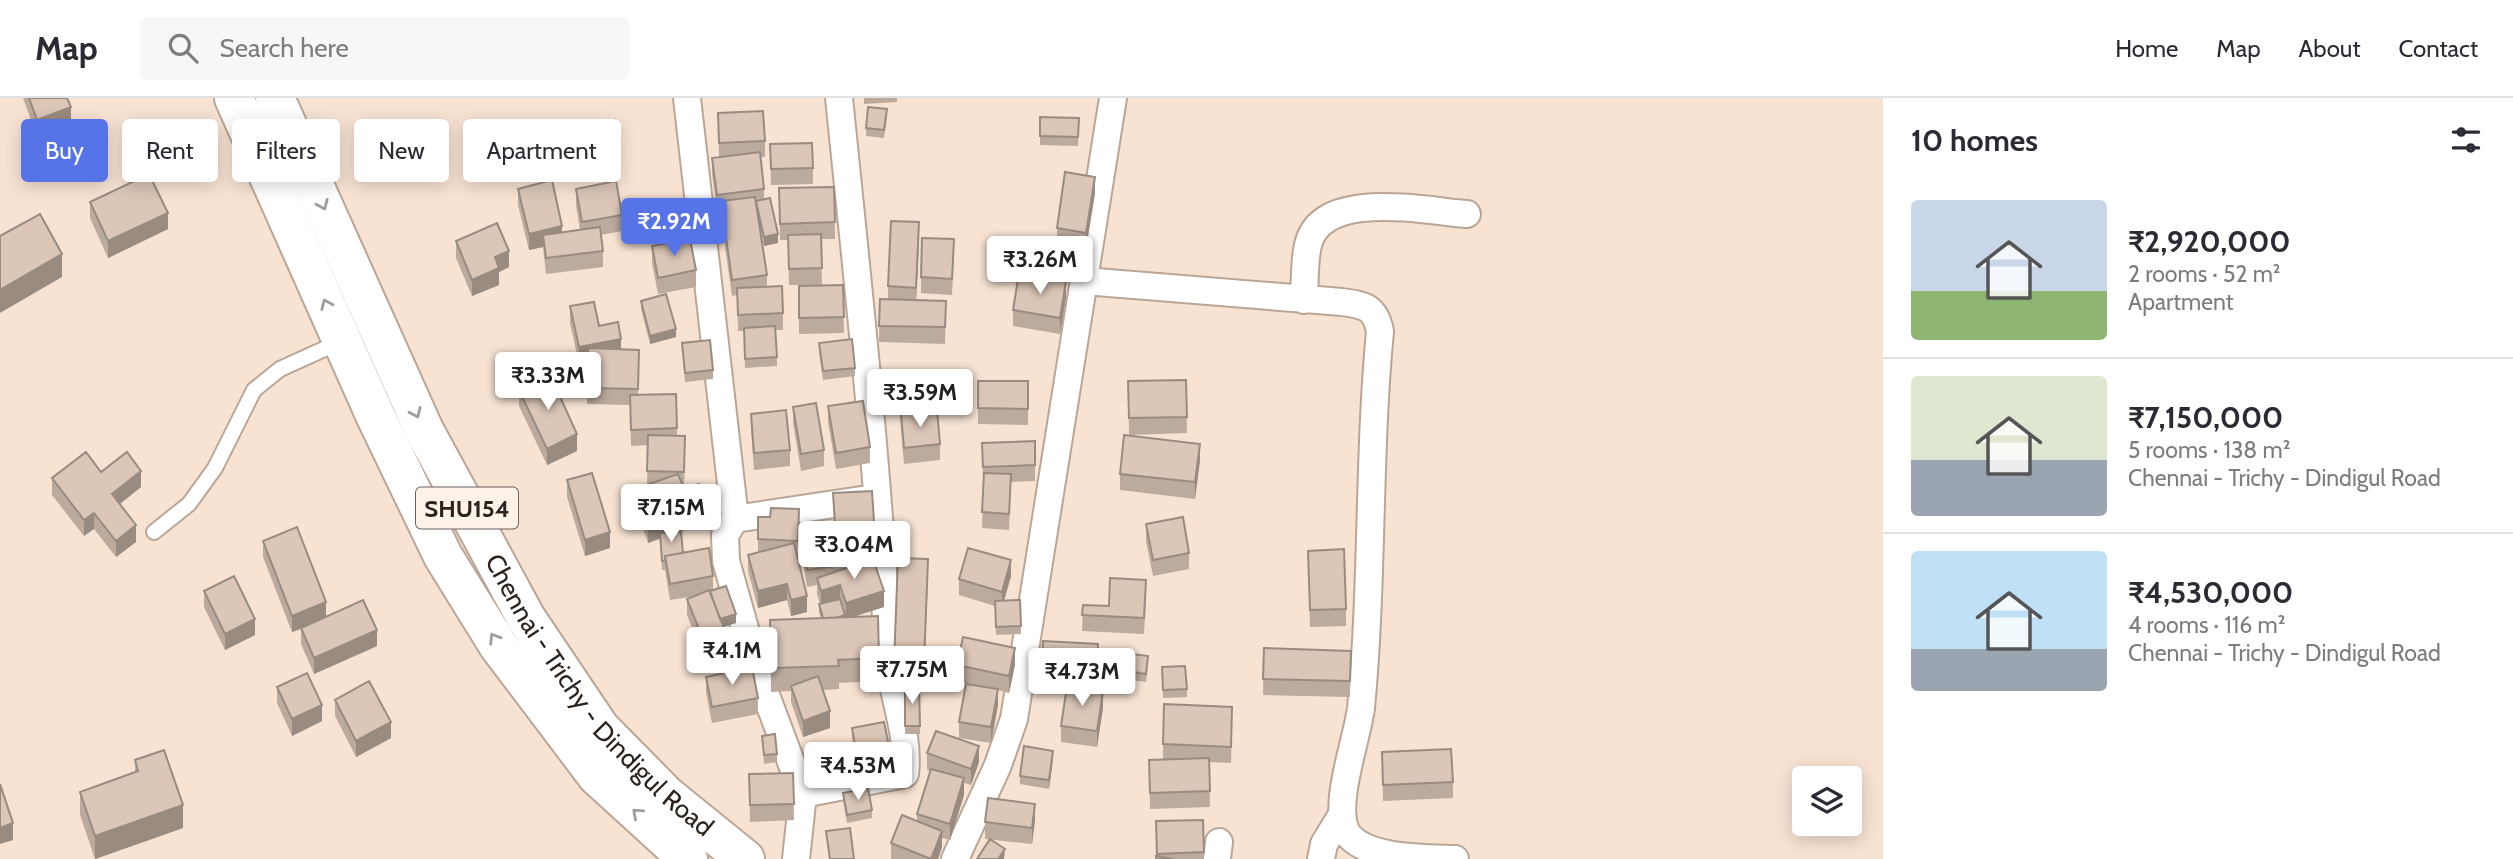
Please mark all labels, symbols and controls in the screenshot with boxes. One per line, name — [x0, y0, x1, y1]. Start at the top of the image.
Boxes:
search box — [140, 17, 630, 80]
text: Map — [35, 28, 98, 68]
icon: search — [164, 29, 202, 67]
text: Search here — [220, 32, 349, 64]
text: Home — [2115, 34, 2178, 63]
text: Map — [2216, 34, 2261, 63]
text: About — [2299, 34, 2361, 63]
text: Contact — [2399, 34, 2478, 63]
chip: Buy — [21, 119, 108, 182]
chip: Rent — [122, 119, 218, 182]
chip: Filters — [232, 119, 340, 182]
chip: New — [354, 119, 449, 182]
chip: Apartment — [463, 119, 621, 182]
icon: filters — [2447, 121, 2485, 159]
text: 10 homes — [1911, 122, 2038, 159]
one-way arrow — [315, 198, 329, 210]
pin: ₹2.92M — [617, 198, 731, 258]
text: ₹2.92M — [637, 207, 711, 235]
text: ₹2,920,000 — [2128, 223, 2291, 260]
icon: home — [1967, 228, 2051, 312]
pin: ₹3.26M — [983, 236, 1097, 296]
text: ₹3.26M — [1003, 245, 1077, 273]
text: 2 rooms · 52 m² — [2128, 260, 2281, 288]
text: Apartment — [2128, 288, 2233, 316]
one-way arrow — [320, 299, 334, 311]
pin: ₹3.33M — [491, 352, 605, 412]
text: ₹3.33M — [511, 361, 585, 389]
pin: ₹3.59M — [863, 370, 977, 429]
text: ₹3.59M — [883, 378, 957, 406]
text: ₹7,150,000 — [2128, 399, 2283, 436]
icon: home — [1967, 404, 2051, 488]
one-way arrow — [408, 405, 422, 418]
text: 5 rooms · 138 m² — [2128, 436, 2290, 464]
text: Chennai - Trichy - Dindigul Road — [2128, 464, 2441, 492]
pin: ₹7.15M — [614, 484, 728, 544]
road number: SHU154 — [416, 488, 518, 528]
text: ₹7.15M — [637, 493, 705, 521]
pin: ₹3.04M — [797, 522, 911, 581]
text: ₹3.04M — [814, 530, 894, 558]
street label: Chennai - Trichy - Dindigul Road — [478, 548, 720, 843]
text: ₹4,530,000 — [2128, 574, 2293, 611]
icon: home — [1967, 579, 2051, 663]
text: 4 rooms · 116 m² — [2128, 611, 2285, 639]
pin: ₹4.1M — [683, 628, 781, 687]
one-way arrow — [489, 633, 502, 646]
text: ₹4.1M — [702, 636, 762, 664]
text: Chennai - Trichy - Dindigul Road — [2128, 639, 2441, 667]
pin: ₹7.75M — [855, 646, 969, 706]
pin: ₹4.73M — [1025, 648, 1139, 708]
text: ₹7.75M — [876, 655, 948, 683]
text: ₹4.73M — [1044, 657, 1120, 685]
pin: ₹4.53M — [801, 742, 915, 802]
text: ₹4.53M — [820, 751, 896, 779]
map controls — [1792, 766, 1862, 836]
button: layers — [1792, 766, 1862, 836]
one-way arrow — [632, 809, 645, 821]

